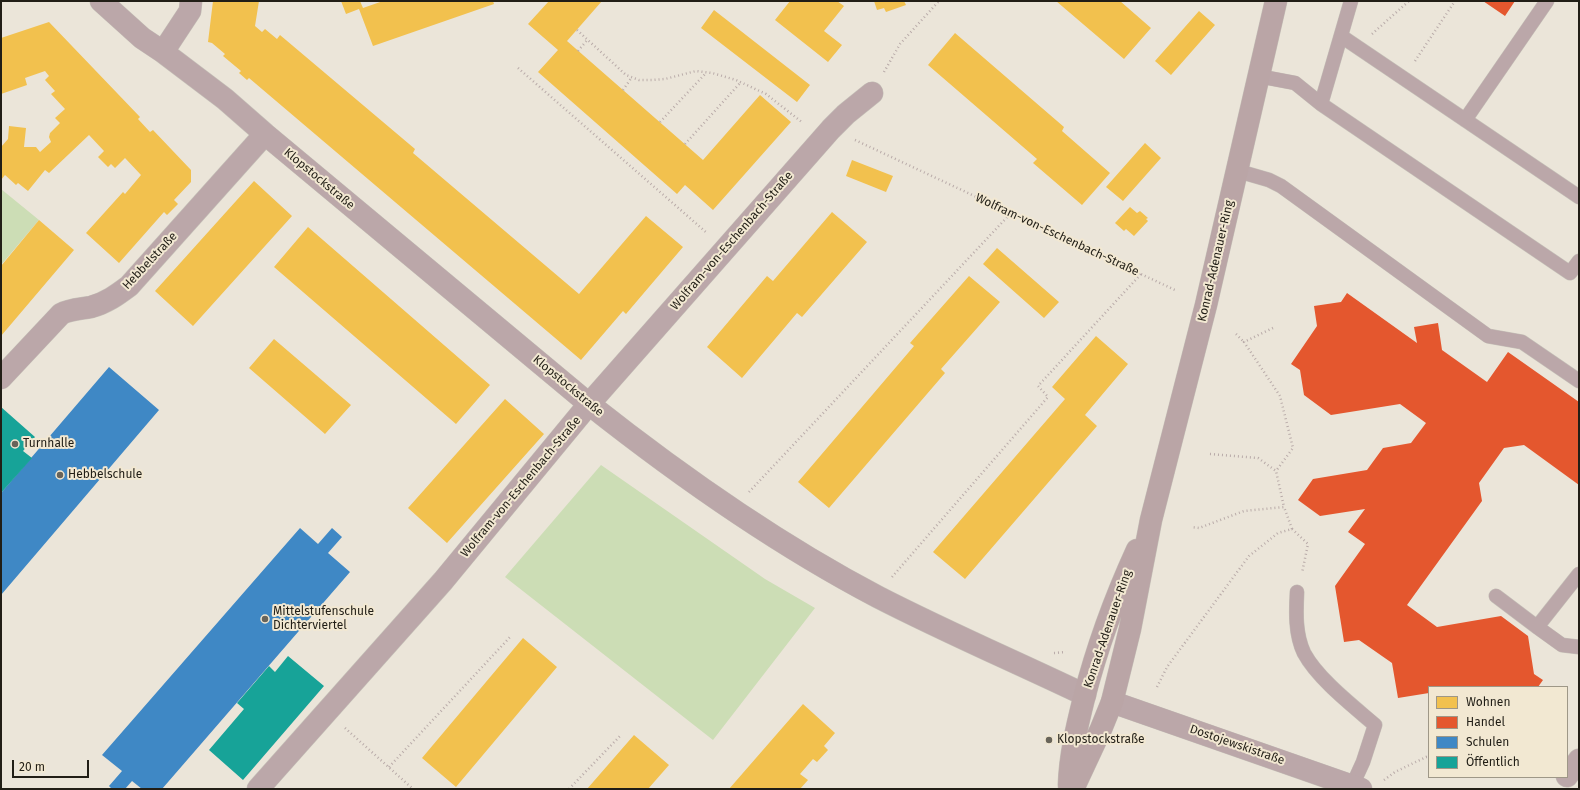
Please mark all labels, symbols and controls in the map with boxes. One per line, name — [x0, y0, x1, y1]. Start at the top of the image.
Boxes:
street label: Klopstockstraße — [281, 145, 357, 213]
street label: Wolfram-von-Eschenbach-Straße — [668, 169, 796, 313]
street label: Wolfram-von-Eschenbach-Straße — [973, 191, 1141, 279]
street label: Konrad-Adenauer-Ring — [1195, 199, 1237, 323]
street label: Hebbelstraße — [120, 229, 180, 293]
street label: Klopstockstraße — [530, 352, 606, 420]
street label: Wolfram-von-Eschenbach-Straße — [458, 414, 584, 560]
place label: Turnhalle — [23, 437, 74, 451]
marker: Turnhalle — [10, 439, 20, 449]
place label: Hebbelschule — [68, 468, 142, 482]
marker: Hebbelschule — [55, 470, 65, 480]
street label: Konrad-Adenauer-Ring — [1081, 568, 1135, 690]
place label: Mittelstufenschule Dichterviertel — [273, 605, 374, 633]
marker: Mittelstufenschule Dichterviertel — [260, 614, 270, 624]
legend — [1428, 686, 1568, 778]
text: Wohnen — [1466, 695, 1510, 709]
text: Handel — [1466, 715, 1505, 729]
street label: Dostojewskistraße — [1188, 722, 1286, 768]
place label: Klopstockstraße — [1057, 733, 1145, 747]
marker: Klopstockstraße — [1044, 735, 1054, 745]
text: Schulen — [1466, 735, 1509, 749]
scale bar — [14, 752, 91, 778]
text: Öffentlich — [1466, 755, 1520, 769]
text: 20 m — [19, 760, 45, 774]

